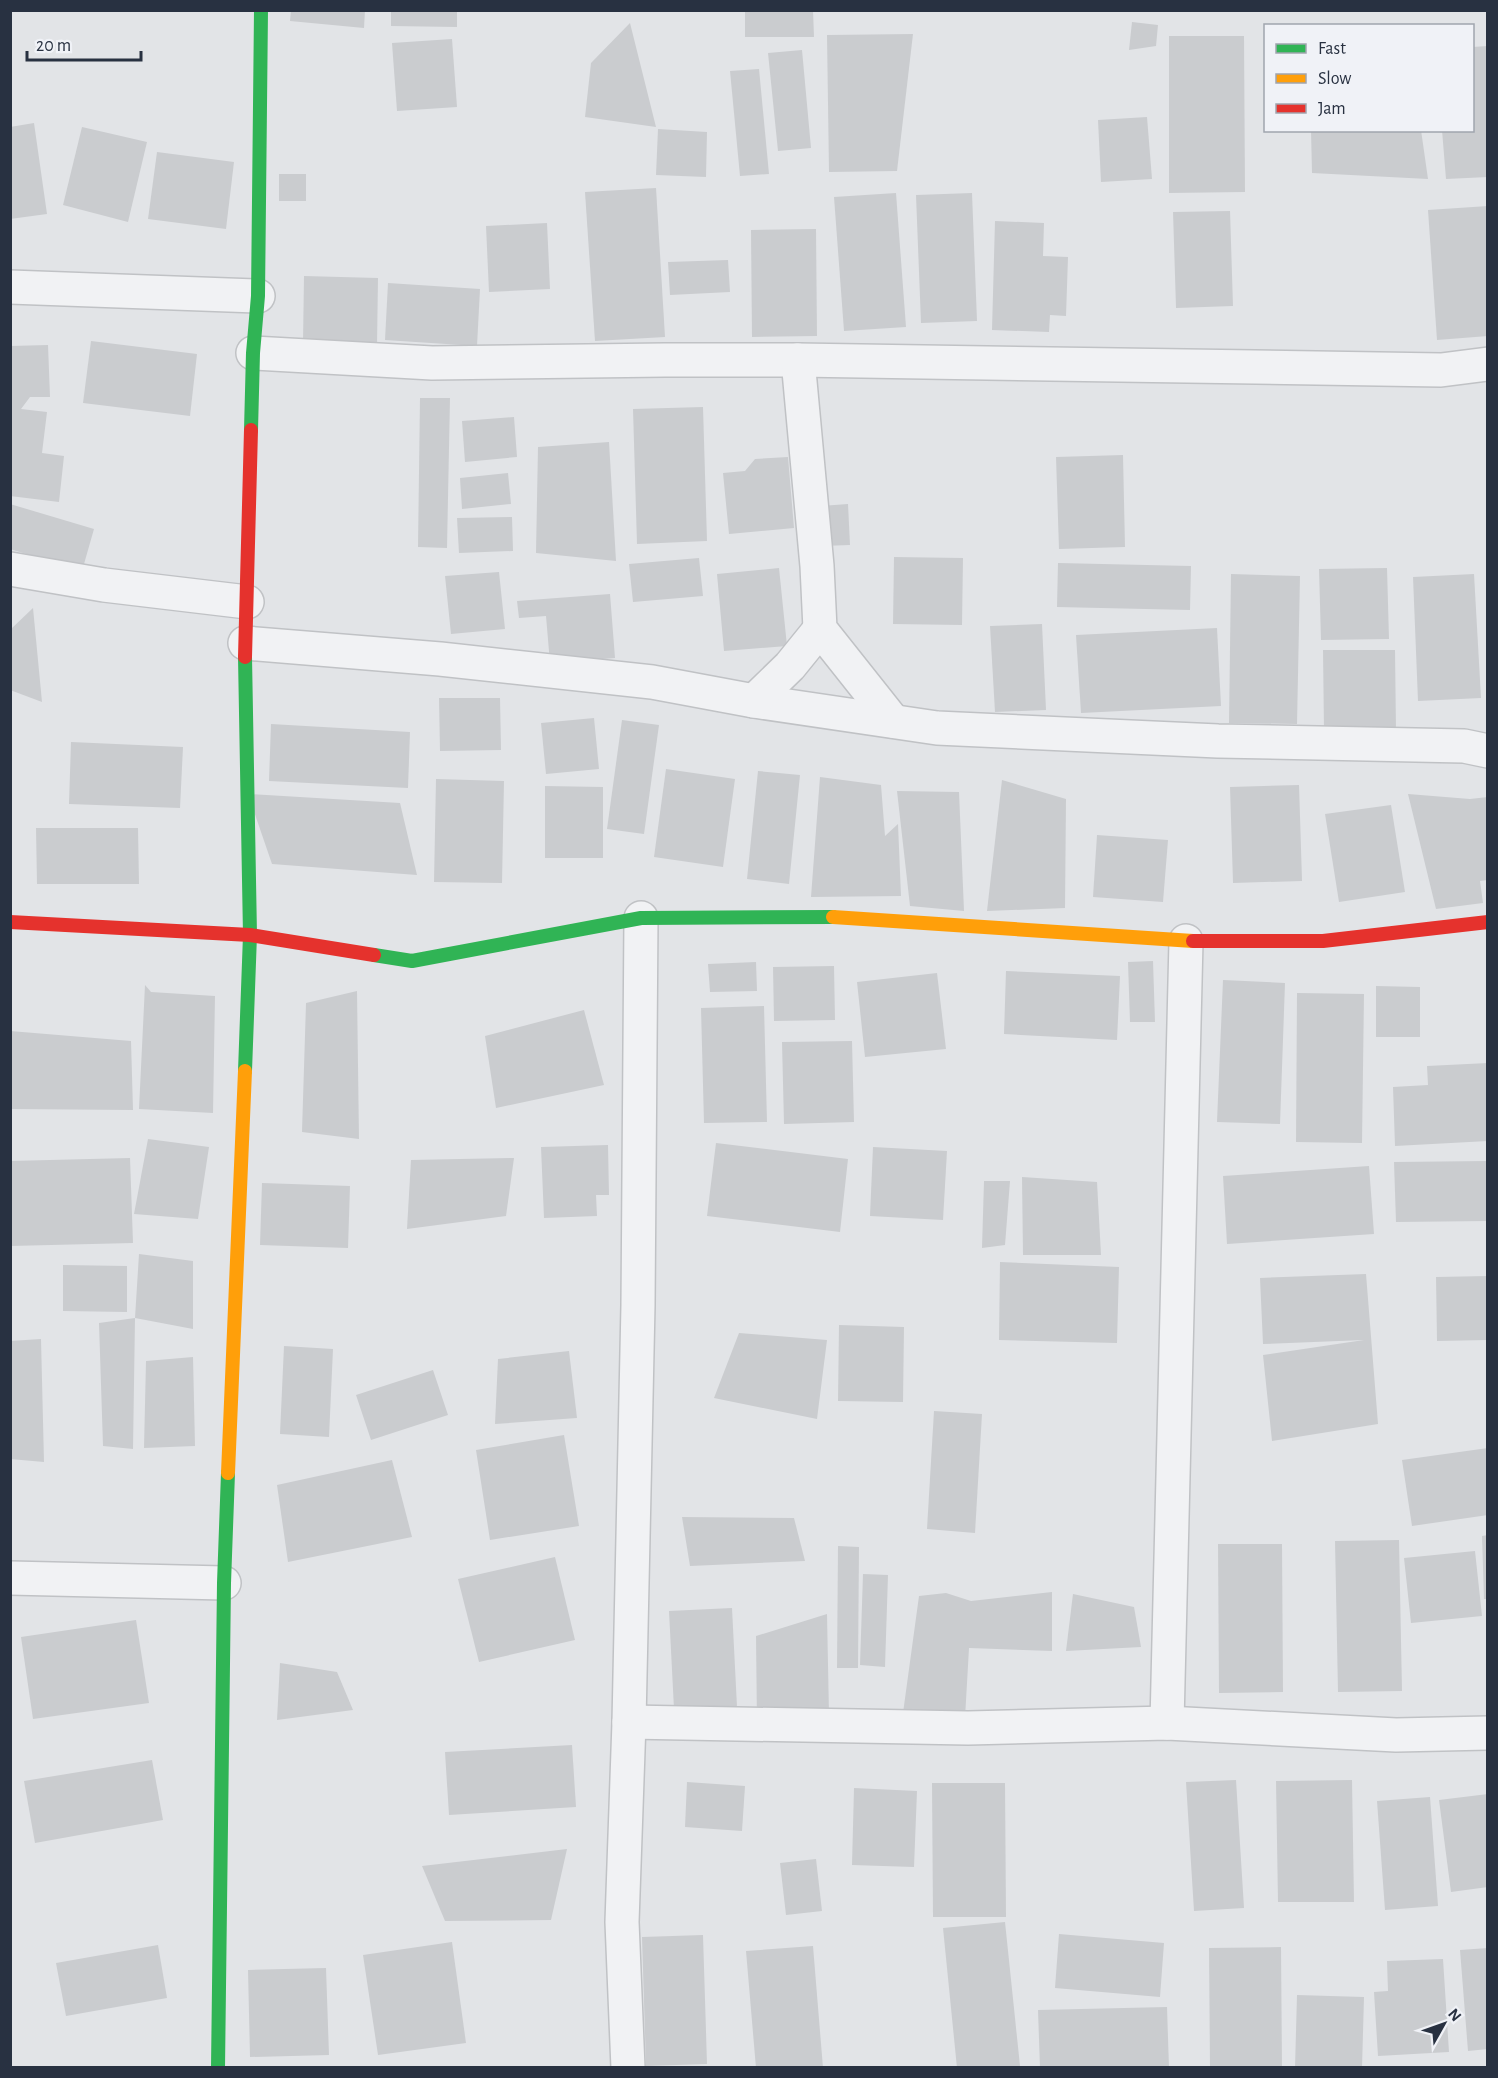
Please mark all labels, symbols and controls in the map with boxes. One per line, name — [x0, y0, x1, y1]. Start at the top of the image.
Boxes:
scale bar — [27, 24, 141, 62]
legend — [1264, 24, 1474, 132]
text: 20 m — [36, 37, 71, 55]
text: Fast — [1318, 40, 1346, 58]
text: Slow — [1318, 70, 1351, 88]
text: Jam — [1318, 100, 1346, 118]
north arrow — [1414, 1994, 1474, 2054]
text: N — [1445, 2006, 1464, 2024]

